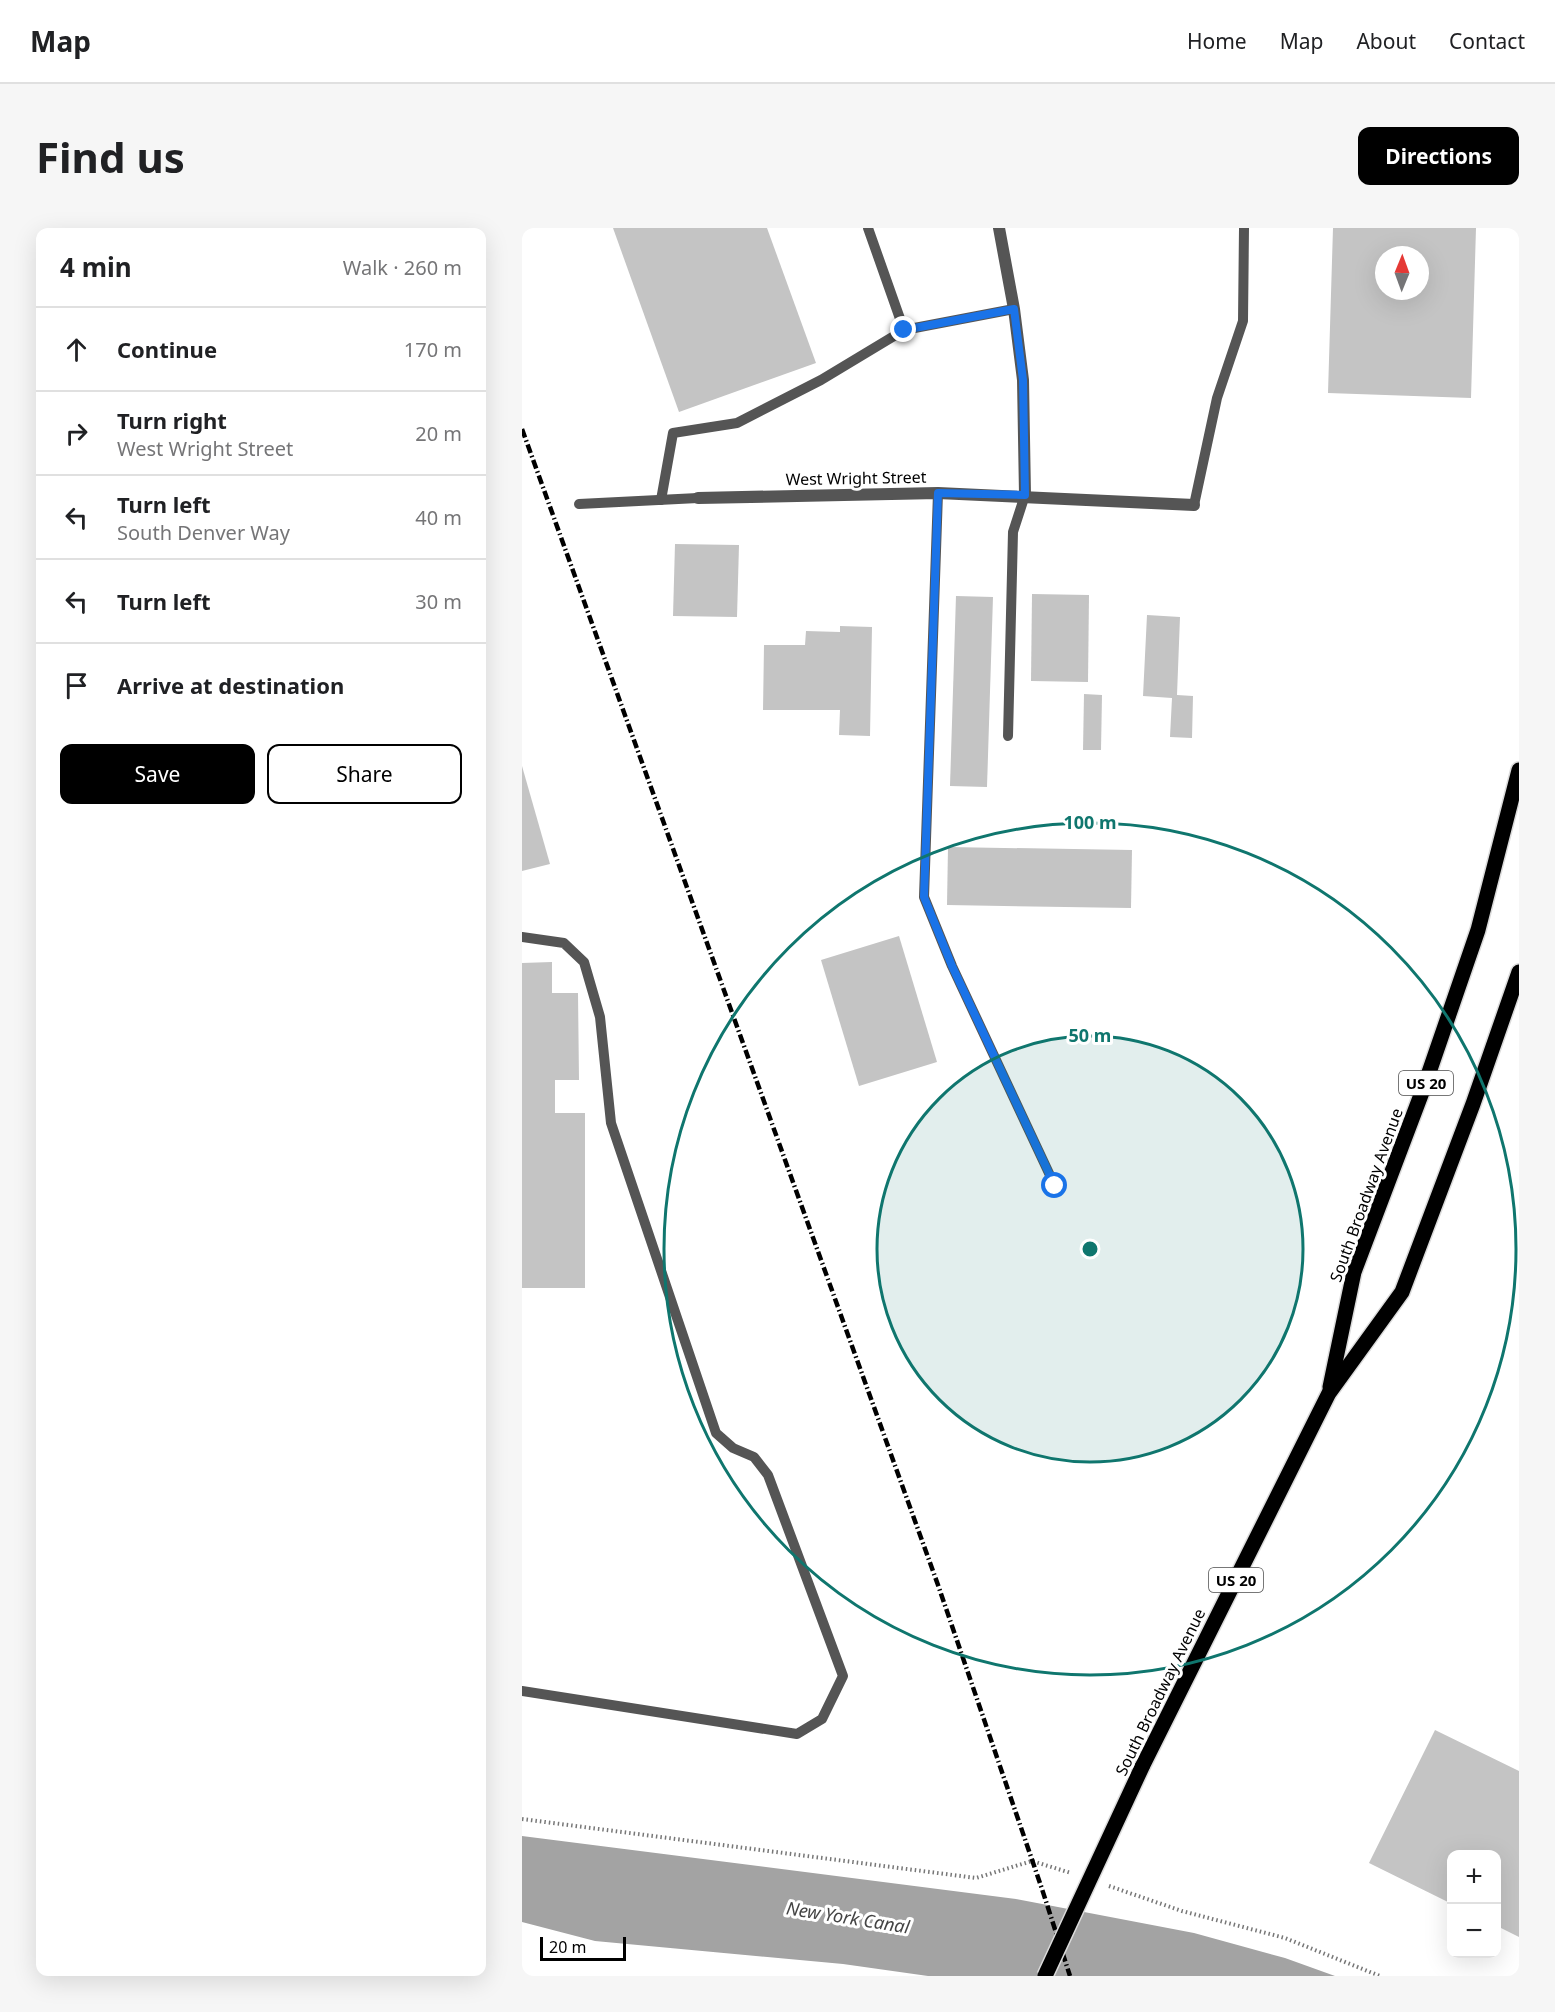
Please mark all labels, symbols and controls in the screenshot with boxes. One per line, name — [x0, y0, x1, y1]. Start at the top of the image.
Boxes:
text: Map — [30, 22, 91, 60]
text: Home — [1187, 27, 1247, 55]
text: Map — [1280, 27, 1323, 55]
text: About — [1356, 27, 1416, 55]
text: Contact — [1449, 27, 1525, 55]
button: Directions — [1358, 127, 1519, 185]
text: Find us — [36, 128, 185, 185]
north arrow — [1375, 246, 1429, 300]
text: 4 min — [60, 249, 132, 285]
text: Walk · 260 m — [343, 254, 462, 281]
route end — [890, 316, 916, 342]
icon: ahead — [60, 333, 93, 366]
text: Continue — [117, 334, 217, 364]
text: 170 m — [404, 336, 462, 363]
text: Turn right — [117, 405, 227, 435]
icon: right — [60, 417, 93, 450]
text: 20 m — [415, 420, 462, 447]
text: West Wright Street — [117, 435, 293, 462]
street label: West Wright Street — [785, 466, 927, 490]
text: Turn left — [117, 489, 211, 519]
icon: left — [60, 501, 93, 534]
text: 40 m — [415, 504, 462, 531]
text: South Denver Way — [117, 519, 290, 546]
icon: left — [60, 585, 93, 618]
text: Turn left — [117, 586, 211, 616]
text: 30 m — [415, 588, 462, 615]
icon: arrive — [60, 669, 93, 702]
text: Arrive at destination — [117, 670, 344, 700]
button: Save — [60, 744, 255, 804]
button: Share — [267, 744, 462, 804]
text: 100 m — [1063, 810, 1117, 834]
text: 50 m — [1069, 1023, 1111, 1047]
road number: US 20 — [1399, 1071, 1453, 1095]
street label: South Broadway Avenue — [1324, 1105, 1408, 1285]
route start — [1041, 1172, 1067, 1198]
centre of rings — [1080, 1239, 1100, 1259]
road number: US 20 — [1209, 1568, 1263, 1592]
street label: South Broadway Avenue — [1110, 1605, 1210, 1779]
map controls — [1447, 1850, 1501, 1958]
button: + — [1447, 1850, 1501, 1904]
water label: New York Canal — [785, 1895, 912, 1939]
button: − — [1447, 1904, 1501, 1958]
scale bar — [540, 1934, 626, 1962]
text: 20 m — [549, 1936, 586, 1958]

